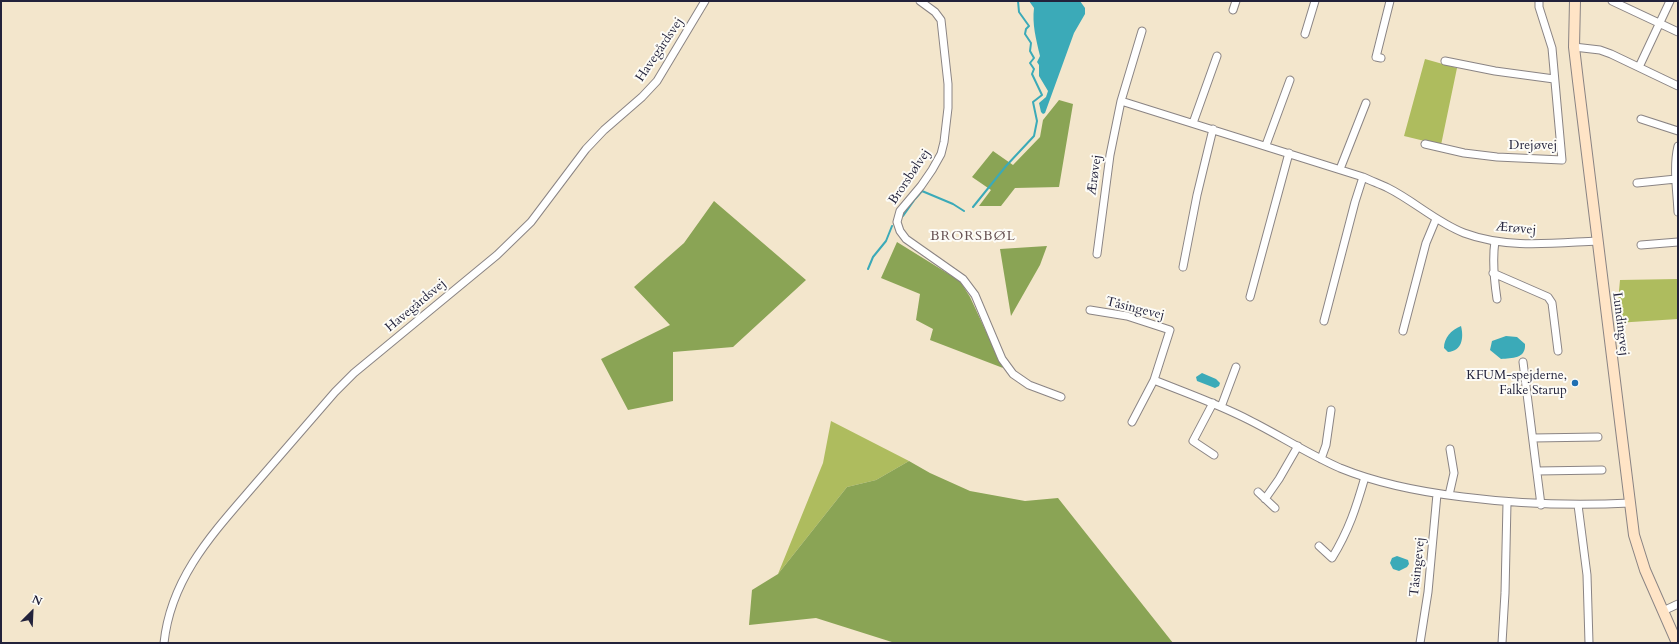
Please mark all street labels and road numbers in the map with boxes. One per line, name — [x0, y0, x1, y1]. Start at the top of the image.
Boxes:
street label: Havegårdsvej — [633, 15, 687, 85]
street label: Drejøvej — [1509, 138, 1557, 154]
street label: Brorsbølvej — [886, 146, 934, 208]
street label: Ærøvej — [1084, 154, 1106, 196]
street label: Ærøvej — [1495, 219, 1537, 239]
street label: Havegårdsvej — [383, 276, 449, 336]
street label: Lundingvej — [1608, 291, 1632, 357]
street label: Tåsingevej — [1104, 294, 1166, 324]
street label: Tåsingevej — [1407, 536, 1429, 598]

